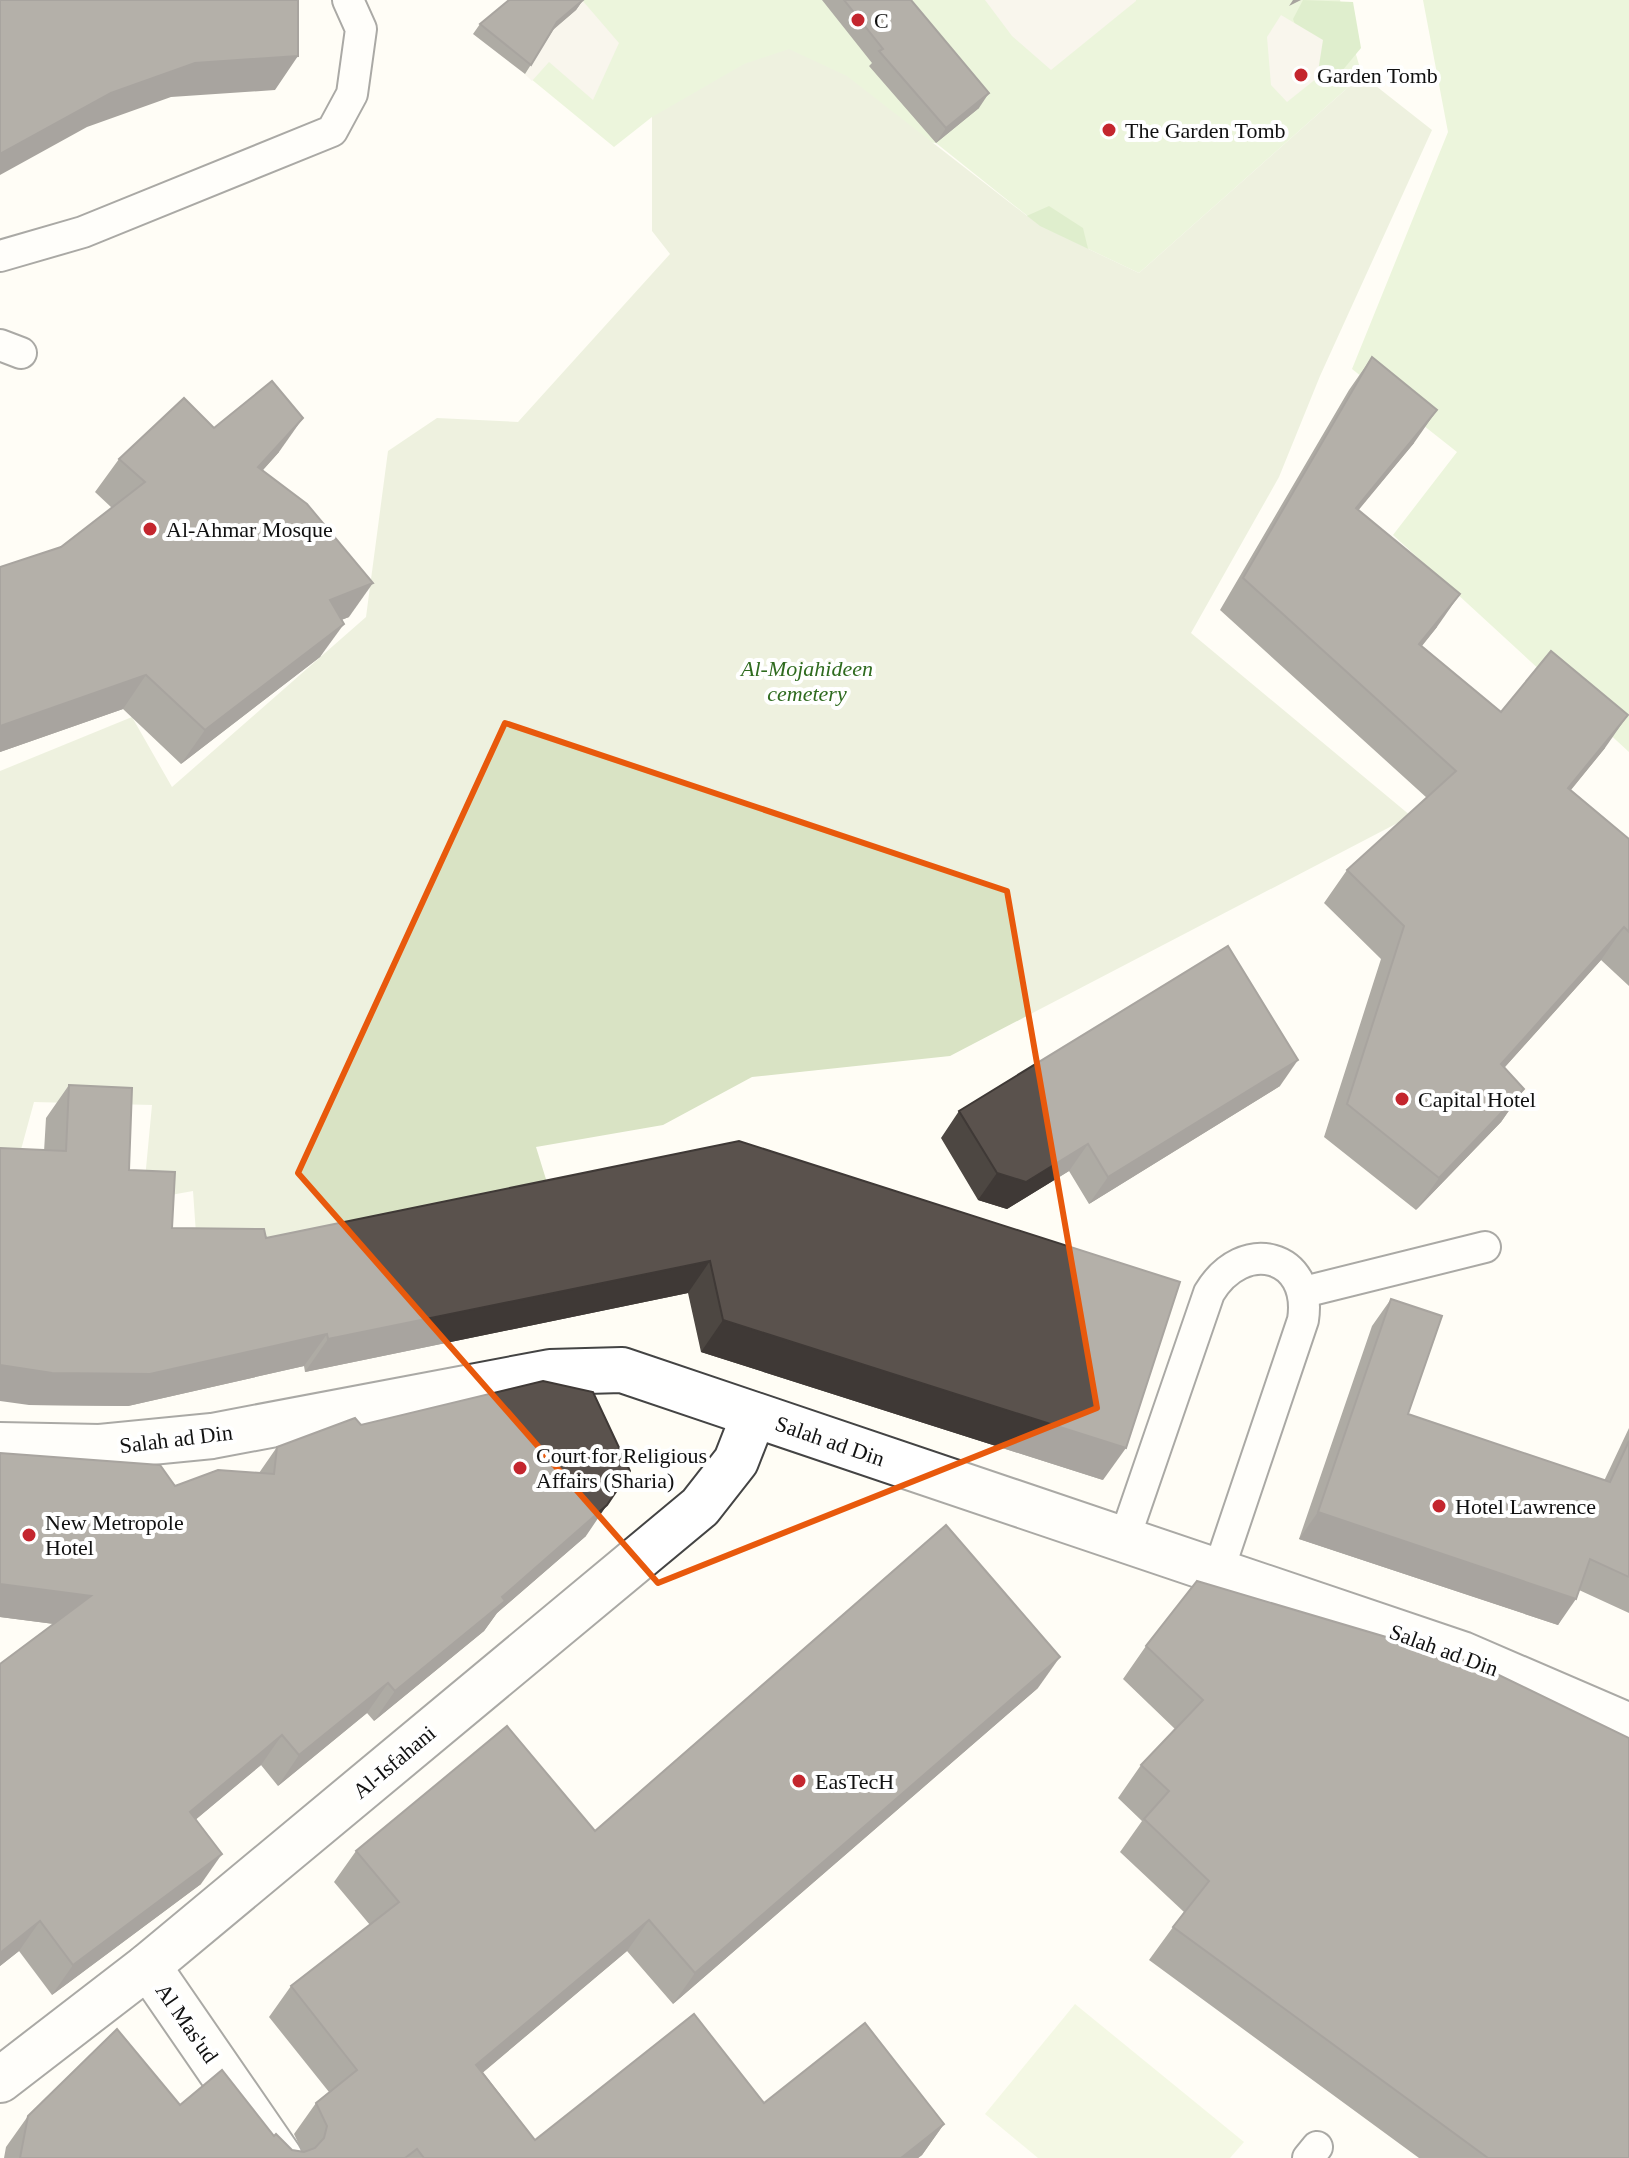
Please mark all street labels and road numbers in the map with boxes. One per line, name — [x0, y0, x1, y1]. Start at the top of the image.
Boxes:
street label: Salah ad Din — [772, 1411, 888, 1471]
street label: Salah ad Din — [118, 1420, 234, 1458]
street label: Salah ad Din — [1386, 1619, 1502, 1681]
street label: Al-Isfahani — [348, 1720, 440, 1804]
street label: Al Mas'ud — [151, 1978, 223, 2068]

